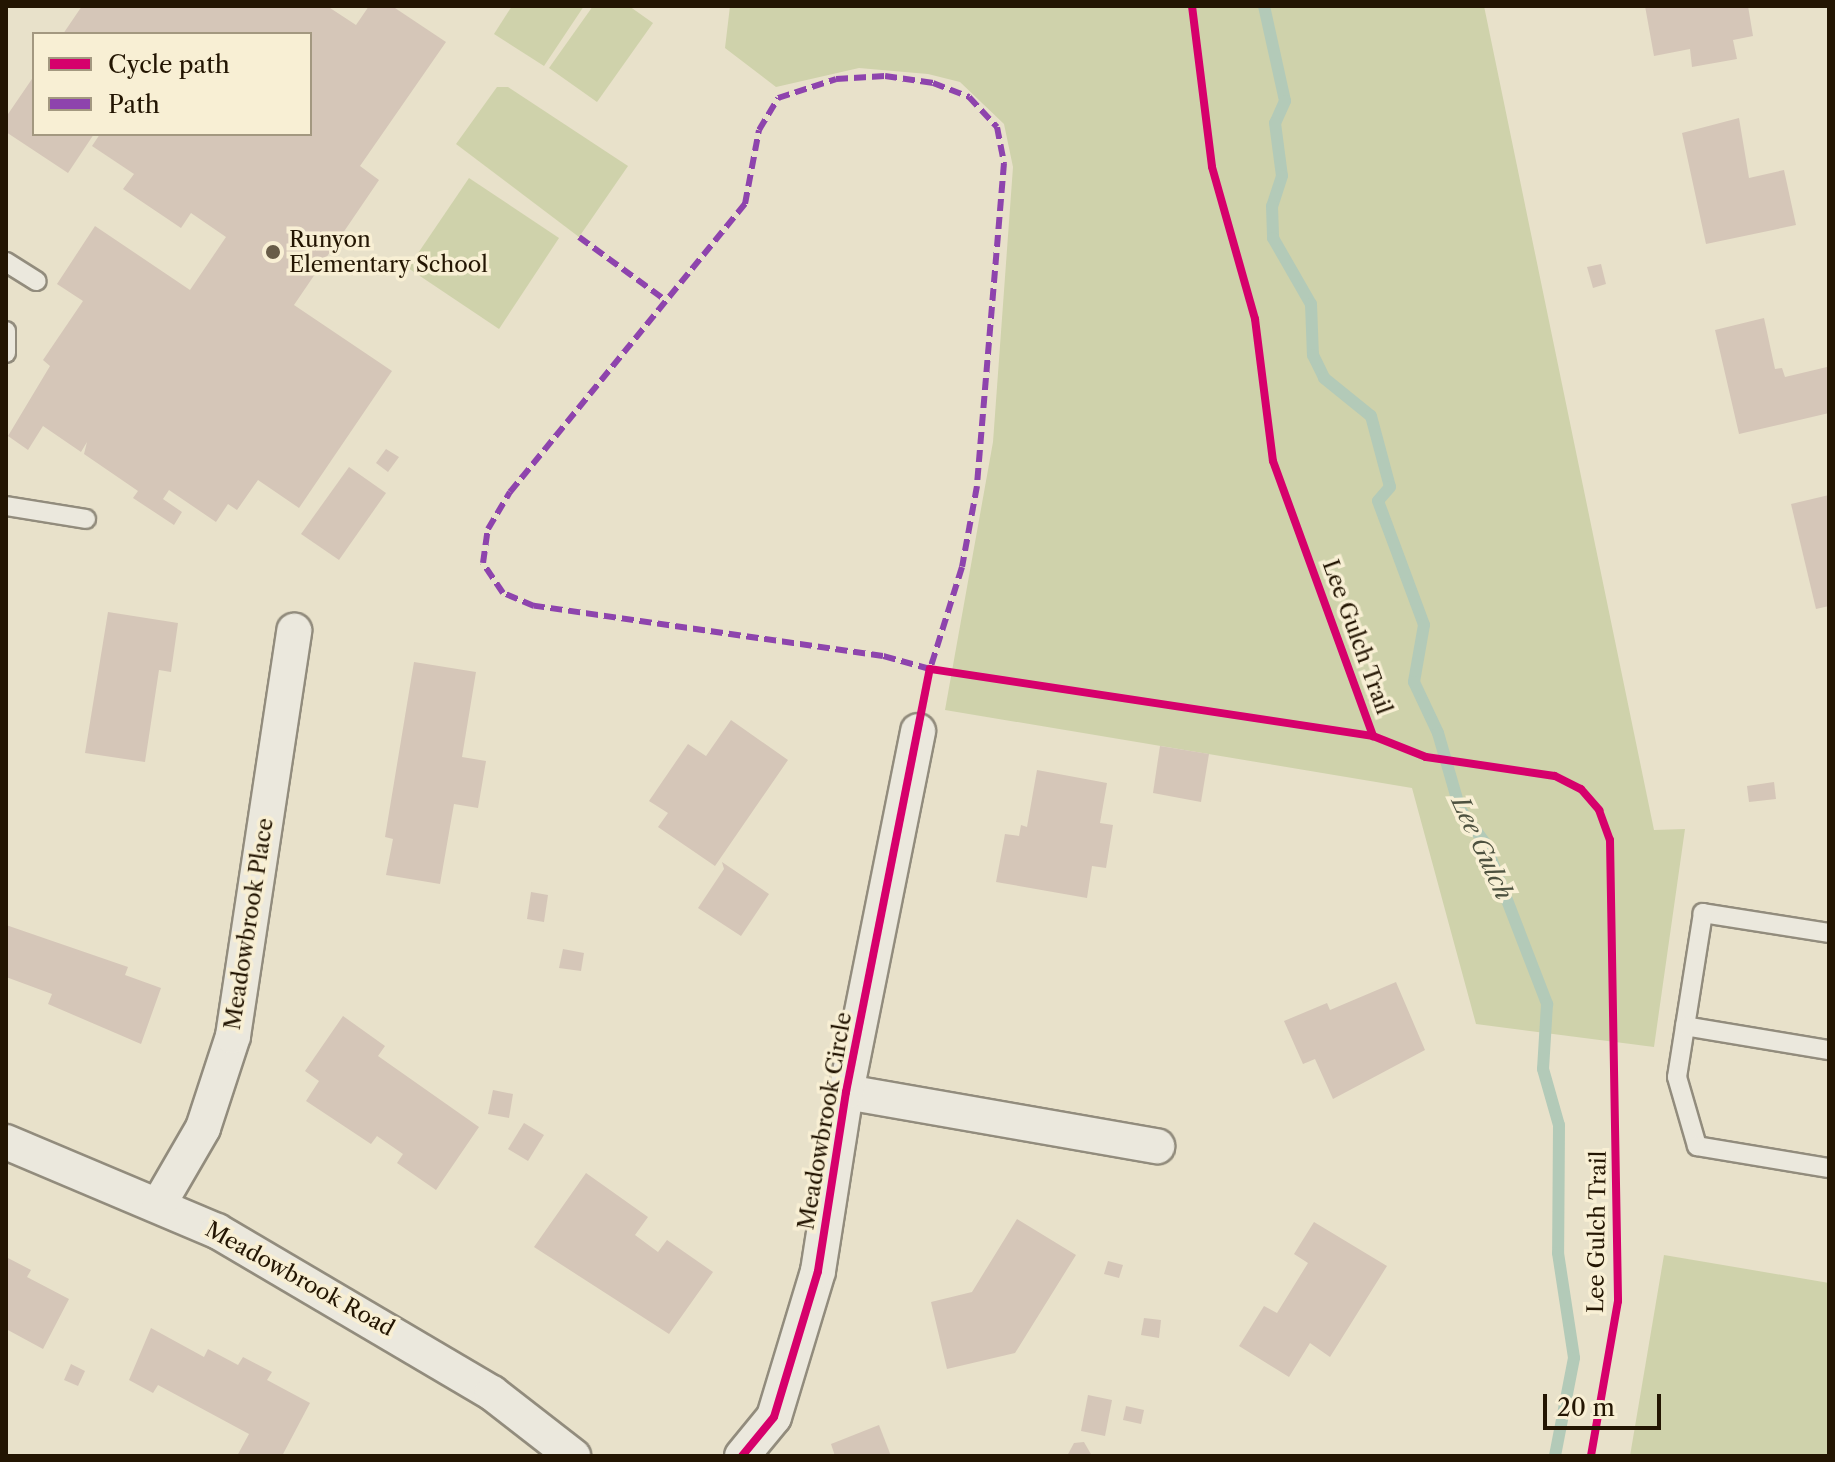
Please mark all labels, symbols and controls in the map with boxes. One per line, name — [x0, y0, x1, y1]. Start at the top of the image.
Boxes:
legend — [32, 32, 312, 136]
text: Cycle path — [108, 50, 230, 79]
text: Path — [108, 90, 160, 119]
place label: Runyon Elementary School — [289, 226, 488, 278]
marker: Runyon Elementary School — [264, 243, 282, 261]
street label: Lee Gulch Trail — [1317, 556, 1397, 718]
water label: Lee Gulch — [1446, 792, 1518, 904]
street label: Meadowbrook Place — [219, 816, 279, 1032]
street label: Meadowbrook Circle — [793, 1010, 857, 1232]
street label: Lee Gulch Trail — [1582, 1150, 1612, 1314]
street label: Meadowbrook Road — [201, 1216, 399, 1342]
scale bar — [1547, 1378, 1665, 1428]
text: 20 m — [1557, 1393, 1615, 1422]

